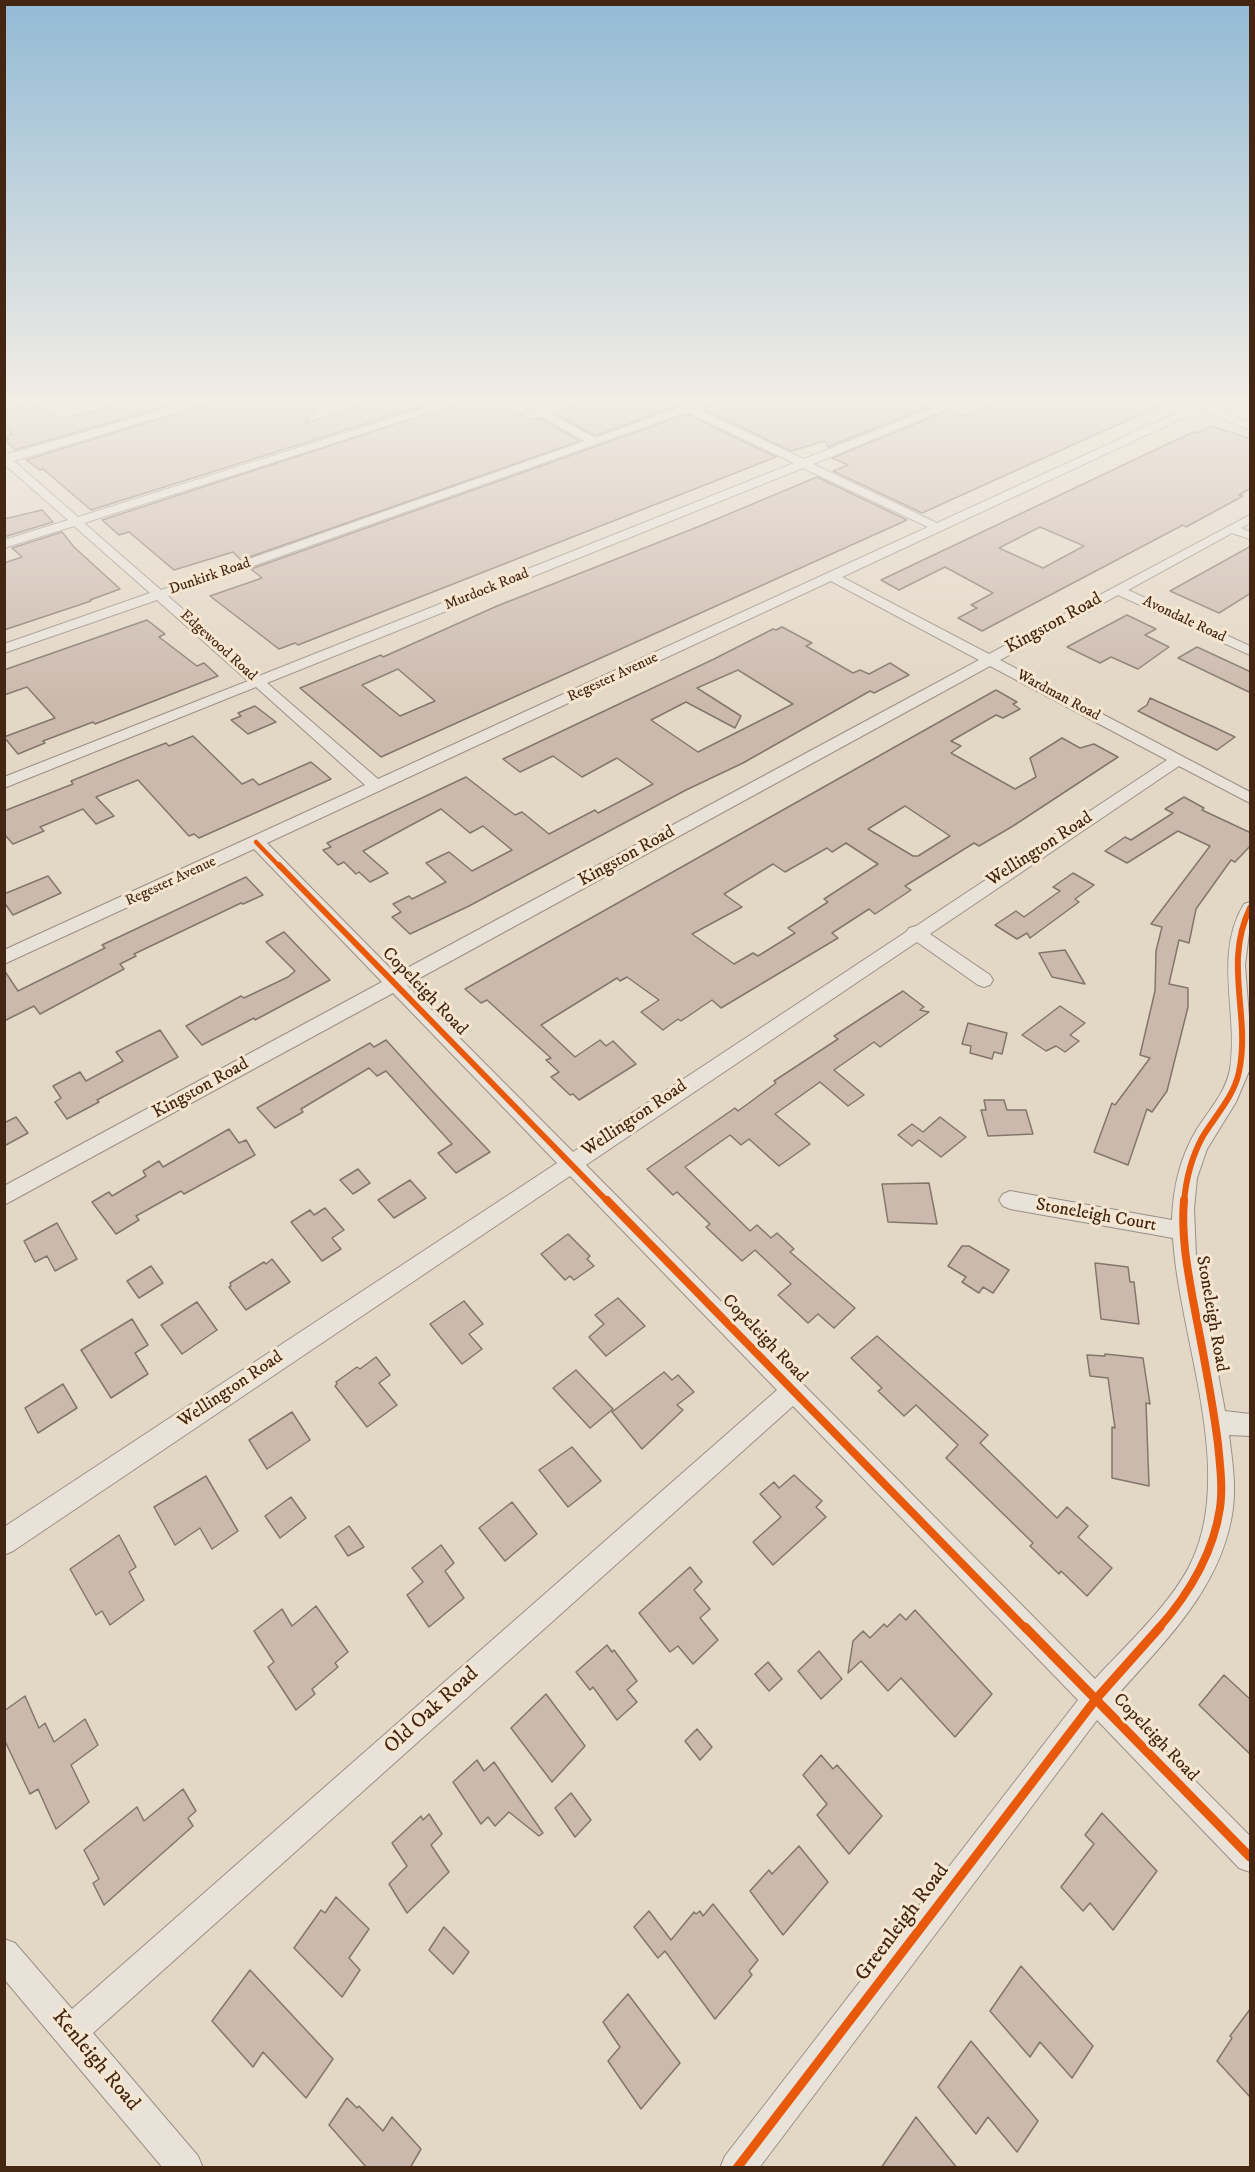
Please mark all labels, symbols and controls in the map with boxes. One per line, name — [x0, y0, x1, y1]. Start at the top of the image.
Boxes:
street label: Dunkirk Road — [167, 555, 253, 599]
street label: Murdock Road — [442, 565, 532, 615]
street label: Kingston Road — [1002, 589, 1106, 659]
street label: Avondale Road — [1140, 593, 1228, 647]
street label: Edgewood Road — [176, 607, 260, 685]
street label: Regester Avenue — [565, 649, 661, 707]
street label: Wardman Road — [1013, 666, 1103, 726]
street label: Wellington Road — [983, 808, 1097, 892]
street label: Kingston Road — [575, 822, 679, 892]
street label: Regester Avenue — [123, 853, 219, 911]
street label: Copeleigh Road — [377, 944, 471, 1040]
street label: Kingston Road — [149, 1054, 253, 1124]
street label: Wellington Road — [578, 1076, 692, 1162]
street label: Stoneleigh Court — [1034, 1195, 1158, 1237]
street label: Stoneleigh Road — [1190, 1254, 1232, 1374]
street label: Copeleigh Road — [717, 1291, 811, 1387]
street label: Wellington Road — [174, 1347, 288, 1433]
street label: Old Oak Road — [380, 1662, 484, 1760]
street label: Copeleigh Road — [1108, 1690, 1202, 1786]
street label: Greenleigh Road — [851, 1859, 955, 1987]
street label: Kenleigh Road — [46, 2005, 144, 2117]

